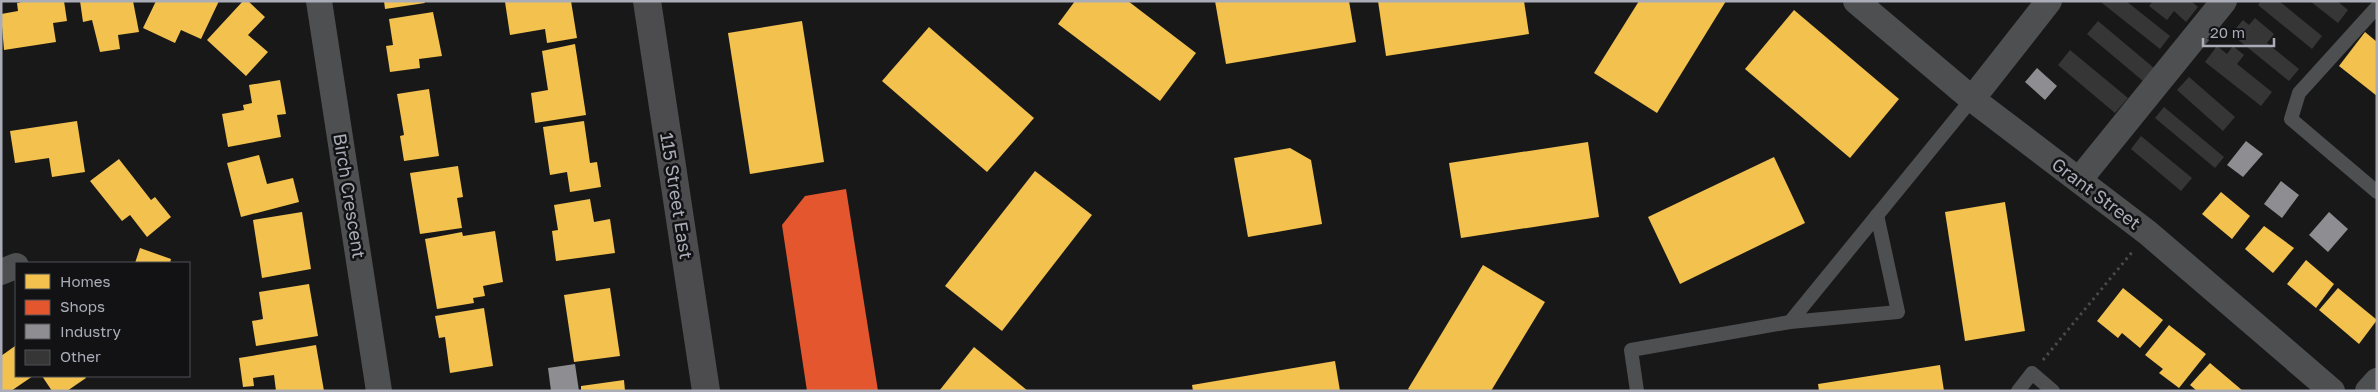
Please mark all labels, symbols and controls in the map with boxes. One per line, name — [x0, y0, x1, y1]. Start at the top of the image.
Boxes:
scale bar — [2203, 15, 2274, 47]
text: 20 m — [2210, 23, 2245, 41]
street label: 115 Street East — [656, 131, 698, 261]
street label: Birch Crescent — [329, 132, 371, 260]
street label: Grant Street — [2048, 153, 2145, 234]
legend — [15, 262, 190, 377]
text: Homes — [60, 272, 110, 290]
text: Shops — [60, 297, 105, 315]
text: Industry — [60, 322, 121, 340]
text: Other — [60, 347, 101, 365]

